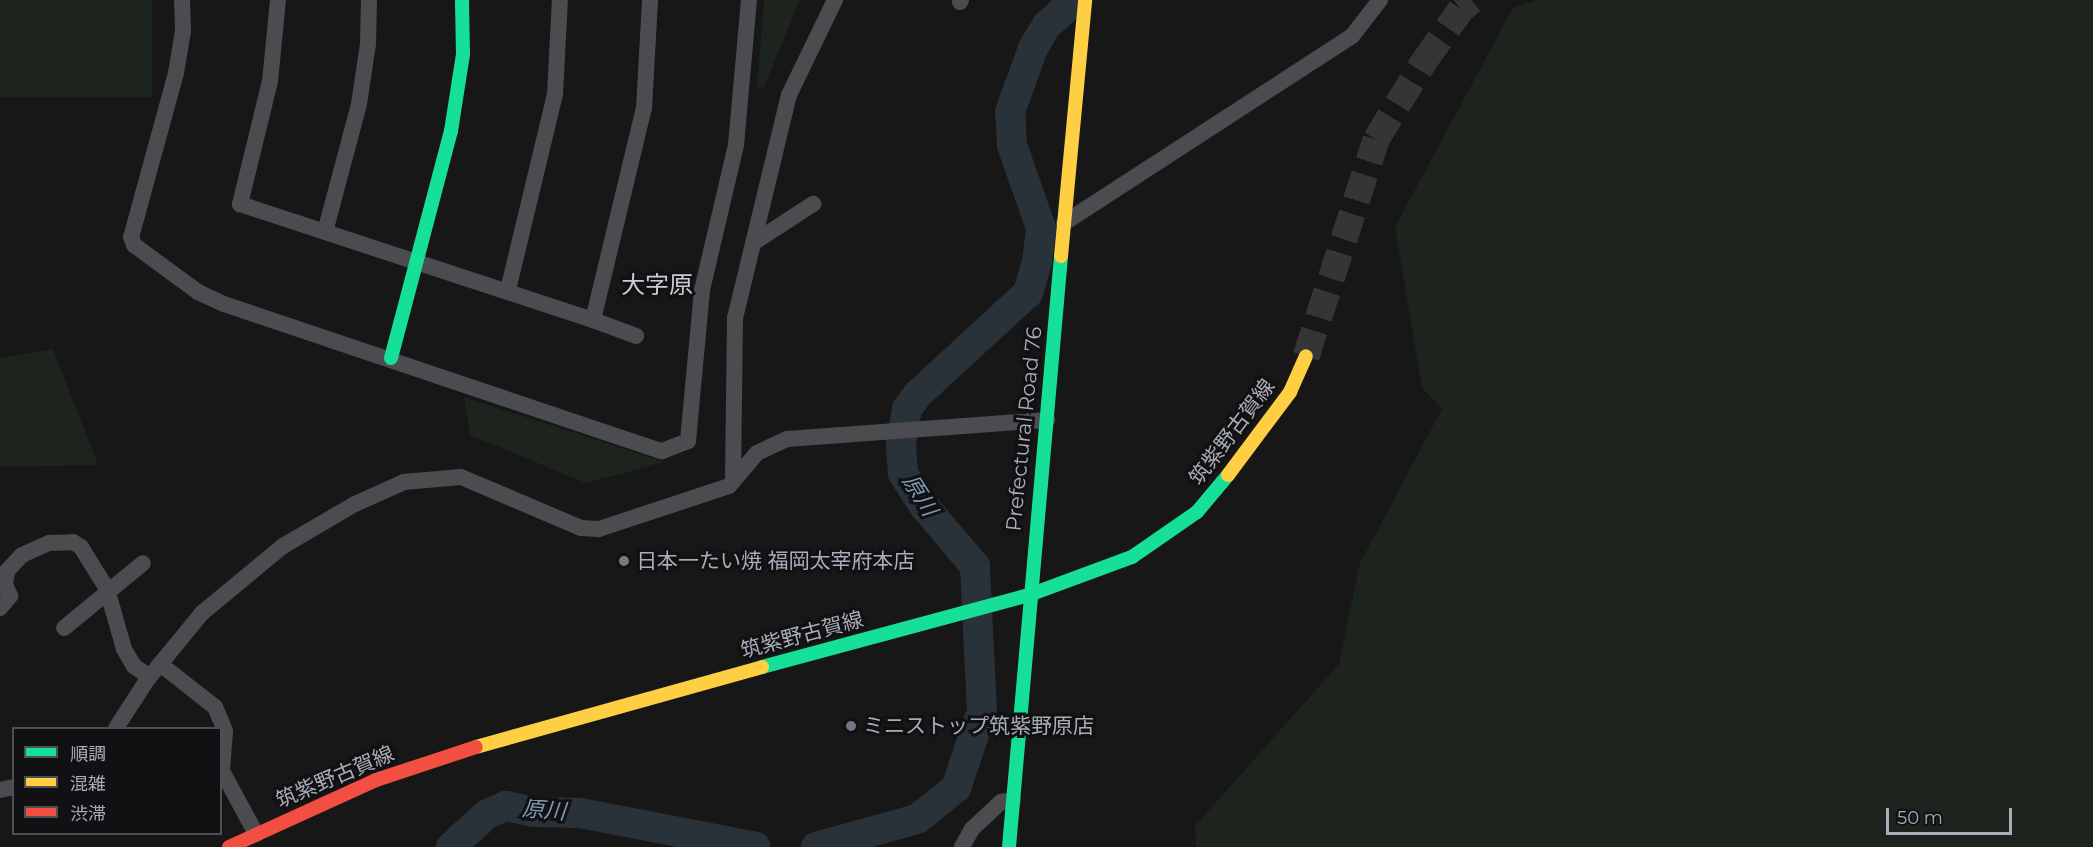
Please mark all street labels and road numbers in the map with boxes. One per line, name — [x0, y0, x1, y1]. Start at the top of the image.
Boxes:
street label: Prefectural Road 76 — [1001, 325, 1047, 533]
street label: 筑紫野古賀線 — [1184, 374, 1280, 490]
street label: 筑紫野古賀線 — [738, 607, 866, 663]
street label: 筑紫野古賀線 — [272, 741, 398, 813]

